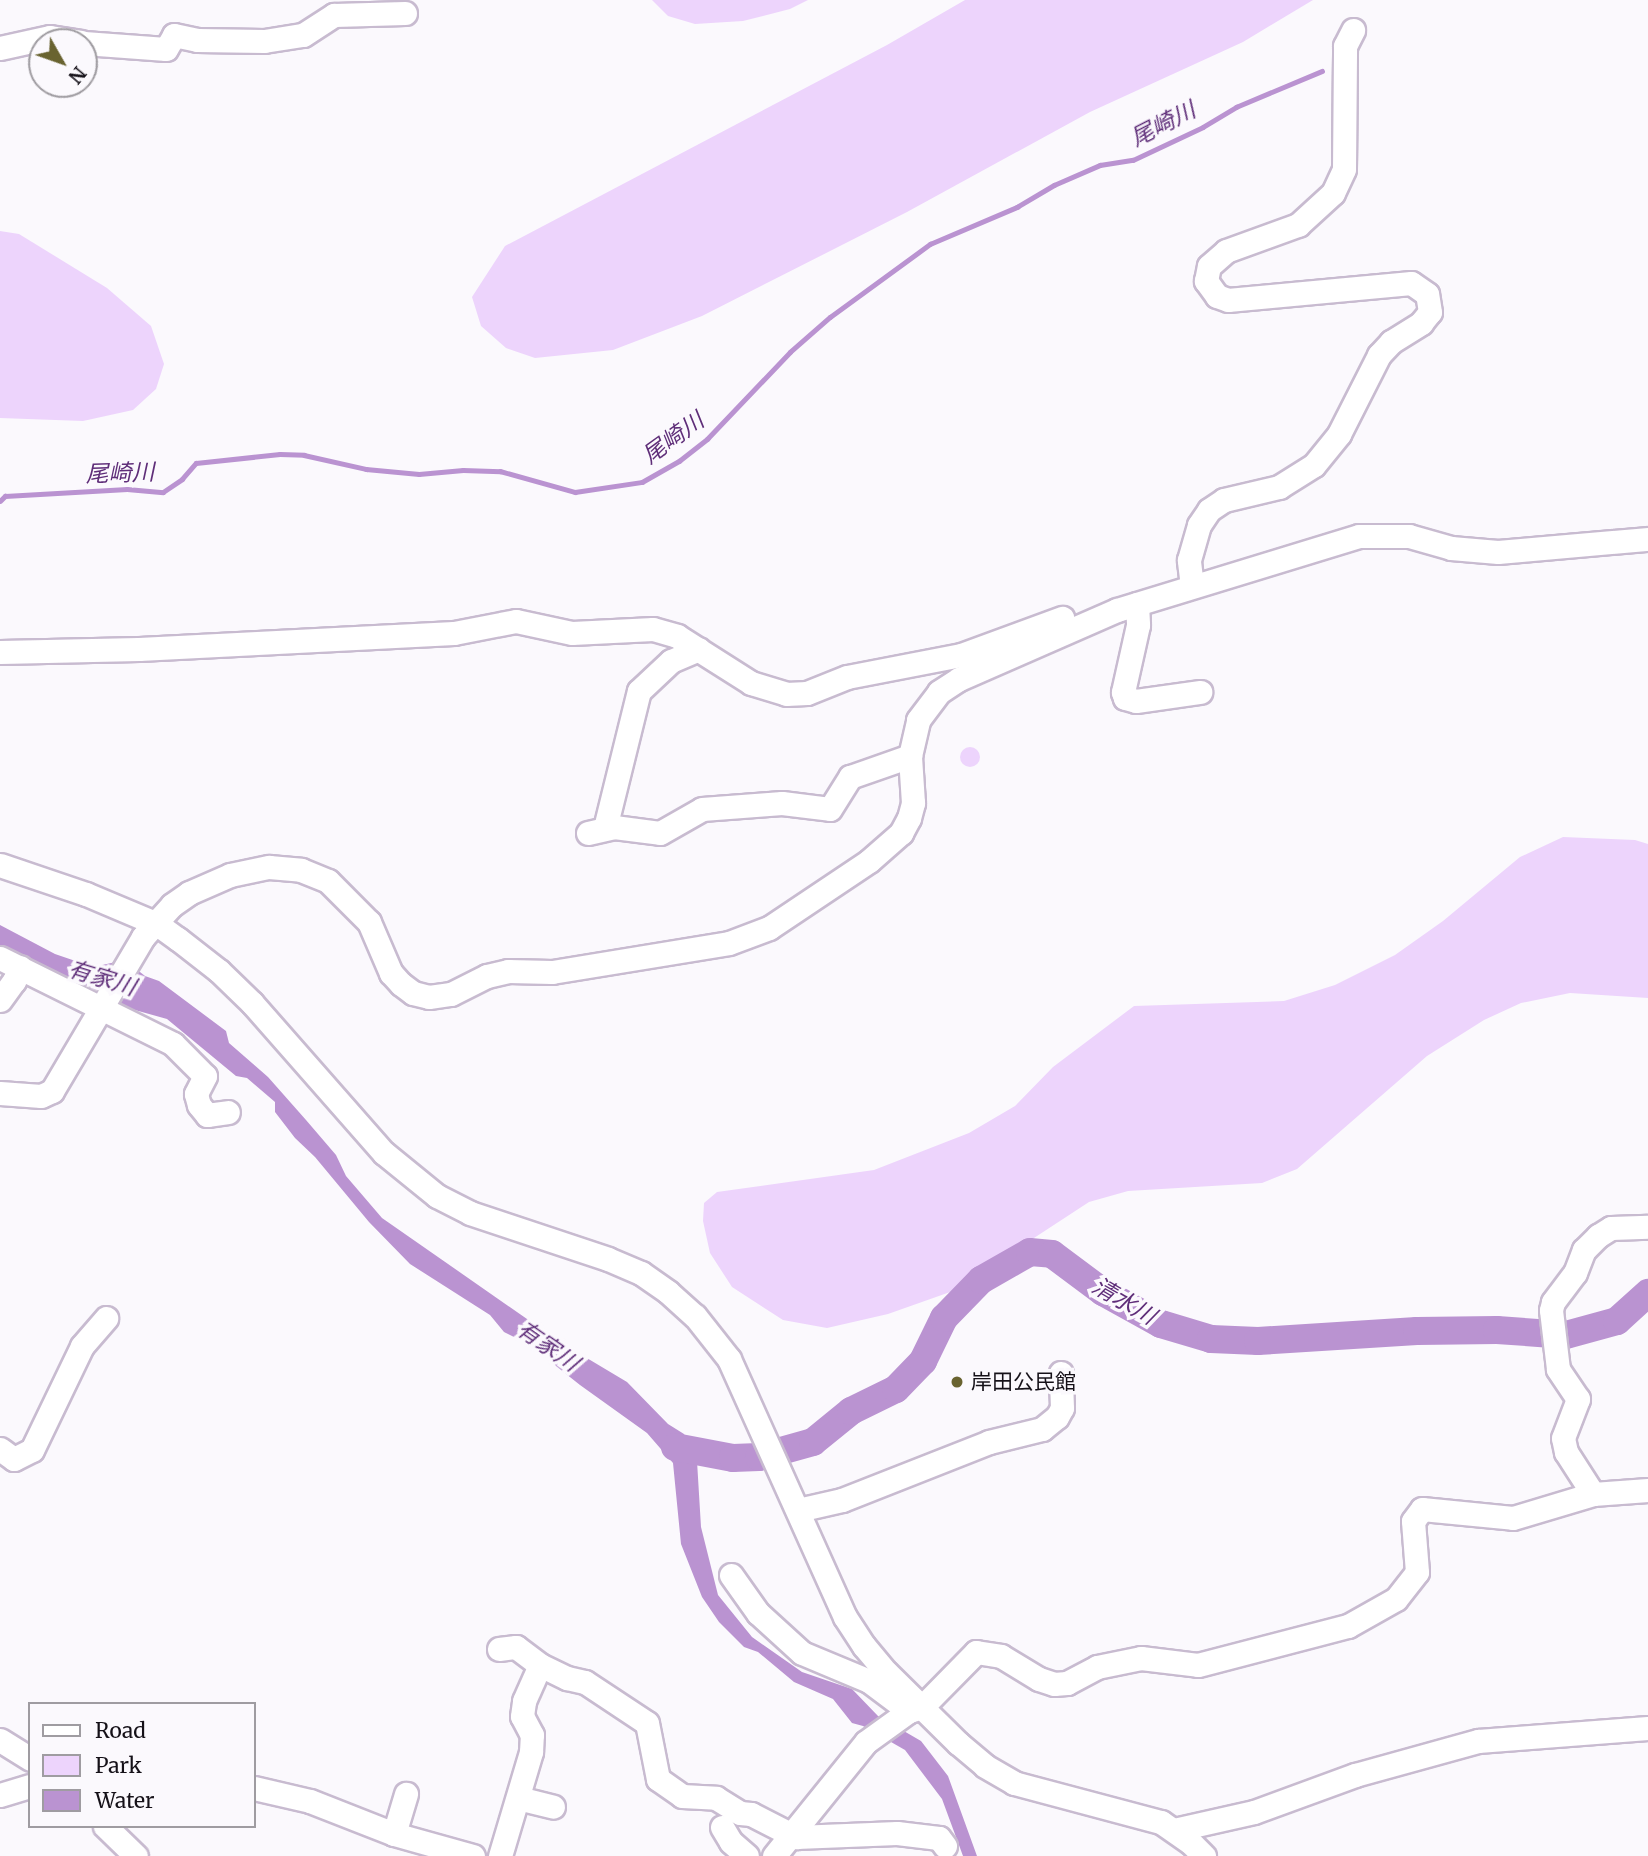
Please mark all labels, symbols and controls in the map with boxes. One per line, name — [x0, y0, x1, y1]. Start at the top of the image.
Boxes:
north arrow — [28, 28, 98, 98]
text: N — [64, 62, 92, 89]
water label: 尾崎川 — [1126, 96, 1200, 152]
water label: 尾崎川 — [637, 407, 709, 469]
water label: 尾崎川 — [85, 458, 155, 488]
water label: 有家川 — [65, 955, 139, 1001]
water label: 清水川 — [1087, 1272, 1161, 1330]
water label: 有家川 — [512, 1315, 584, 1377]
place label: 岸田公民館 — [971, 1369, 1076, 1395]
marker: 岸田公民館 — [949, 1374, 965, 1390]
legend — [28, 1702, 256, 1828]
text: Road — [95, 1717, 146, 1744]
text: Park — [95, 1752, 142, 1779]
text: Water — [95, 1787, 154, 1814]

